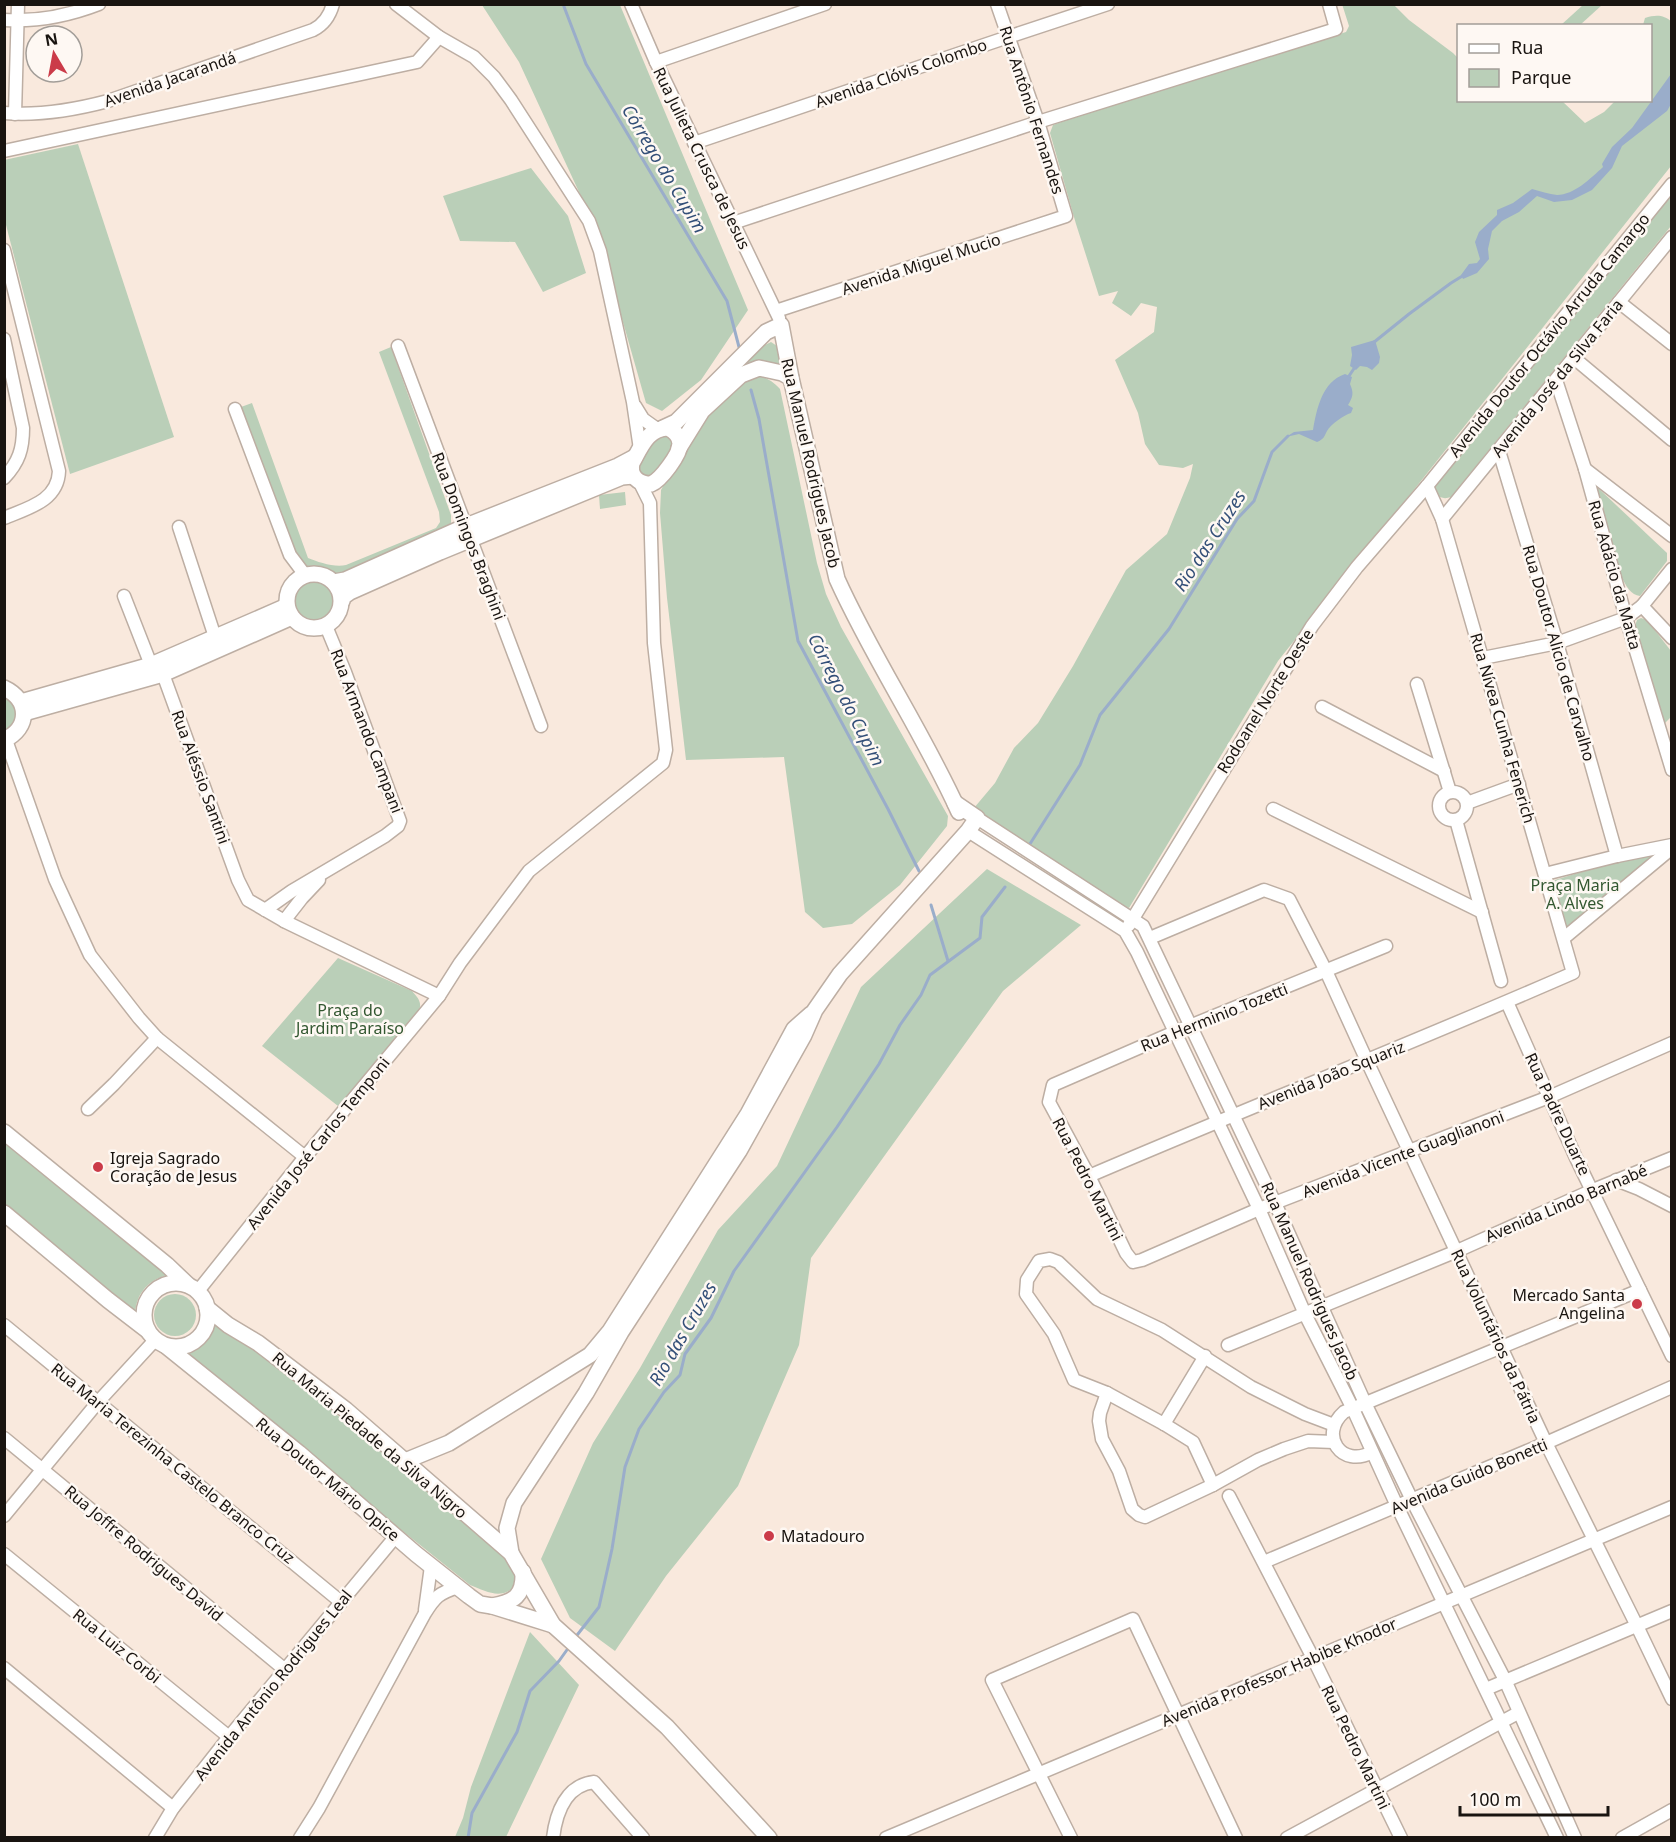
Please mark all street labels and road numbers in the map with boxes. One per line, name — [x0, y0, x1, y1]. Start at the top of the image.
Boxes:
street label: Rua Antônio Fernandes — [994, 23, 1070, 197]
street label: Avenida Clóvis Colombo — [812, 33, 990, 113]
street label: Avenida Jacarandá — [101, 46, 239, 112]
street label: Rua Julieta Crusca de Jesus — [648, 63, 756, 253]
street label: Avenida Doutor Octávio Arruda Camargo — [1443, 208, 1655, 462]
street label: Avenida Miguel Mucio — [839, 228, 1003, 300]
street label: Avenida José da Silva Faria — [1486, 294, 1628, 462]
street label: Rua Manuel Rodrigues Jacob — [776, 356, 846, 570]
street label: Rua Domingos Braghini — [427, 449, 511, 623]
street label: Rua Adácio da Matta — [1583, 498, 1647, 652]
street label: Rua Doutor Alicio de Carvalho — [1518, 542, 1600, 764]
street label: Rodoanel Norte Oeste — [1211, 624, 1319, 778]
street label: Rua Nívea Cunha Fenerich — [1465, 630, 1541, 826]
street label: Rua Armando Campani — [326, 646, 408, 816]
street label: Rua Aléssio Santini — [167, 707, 235, 847]
street label: Rua Herminio Tozetti — [1137, 977, 1291, 1057]
street label: Avenida João Squariz — [1254, 1035, 1408, 1115]
street label: Rua Padre Duarte — [1520, 1049, 1596, 1179]
street label: Avenida José Carlos Temponi — [242, 1052, 394, 1234]
street label: Avenida Vicente Guaglianoni — [1299, 1105, 1507, 1203]
street label: Rua Pedro Martini — [1047, 1114, 1129, 1244]
street label: Avenida Lindo Barnabé — [1482, 1159, 1650, 1247]
street label: Rua Manuel Rodrigues Jacob — [1256, 1178, 1364, 1384]
street label: Rua Voluntários da Pátria — [1446, 1245, 1546, 1427]
street label: Rua Maria Piedade da Silva Nigro — [268, 1347, 472, 1523]
street label: Rua Maria Terezinha Castelo Branco Cruz — [47, 1358, 299, 1568]
street label: Rua Doutor Mário Opice — [251, 1412, 405, 1546]
street label: Avenida Guido Bonetti — [1387, 1433, 1551, 1519]
street label: Rua Joffre Rodrigues David — [60, 1480, 228, 1626]
street label: Avenida Antônio Rodrigues Leal — [189, 1585, 357, 1785]
street label: Rua Luiz Corbi — [68, 1604, 166, 1688]
street label: Avenida Professor Habibe Khodor — [1158, 1612, 1400, 1732]
street label: Rua Pedro Martini — [1316, 1681, 1396, 1813]

